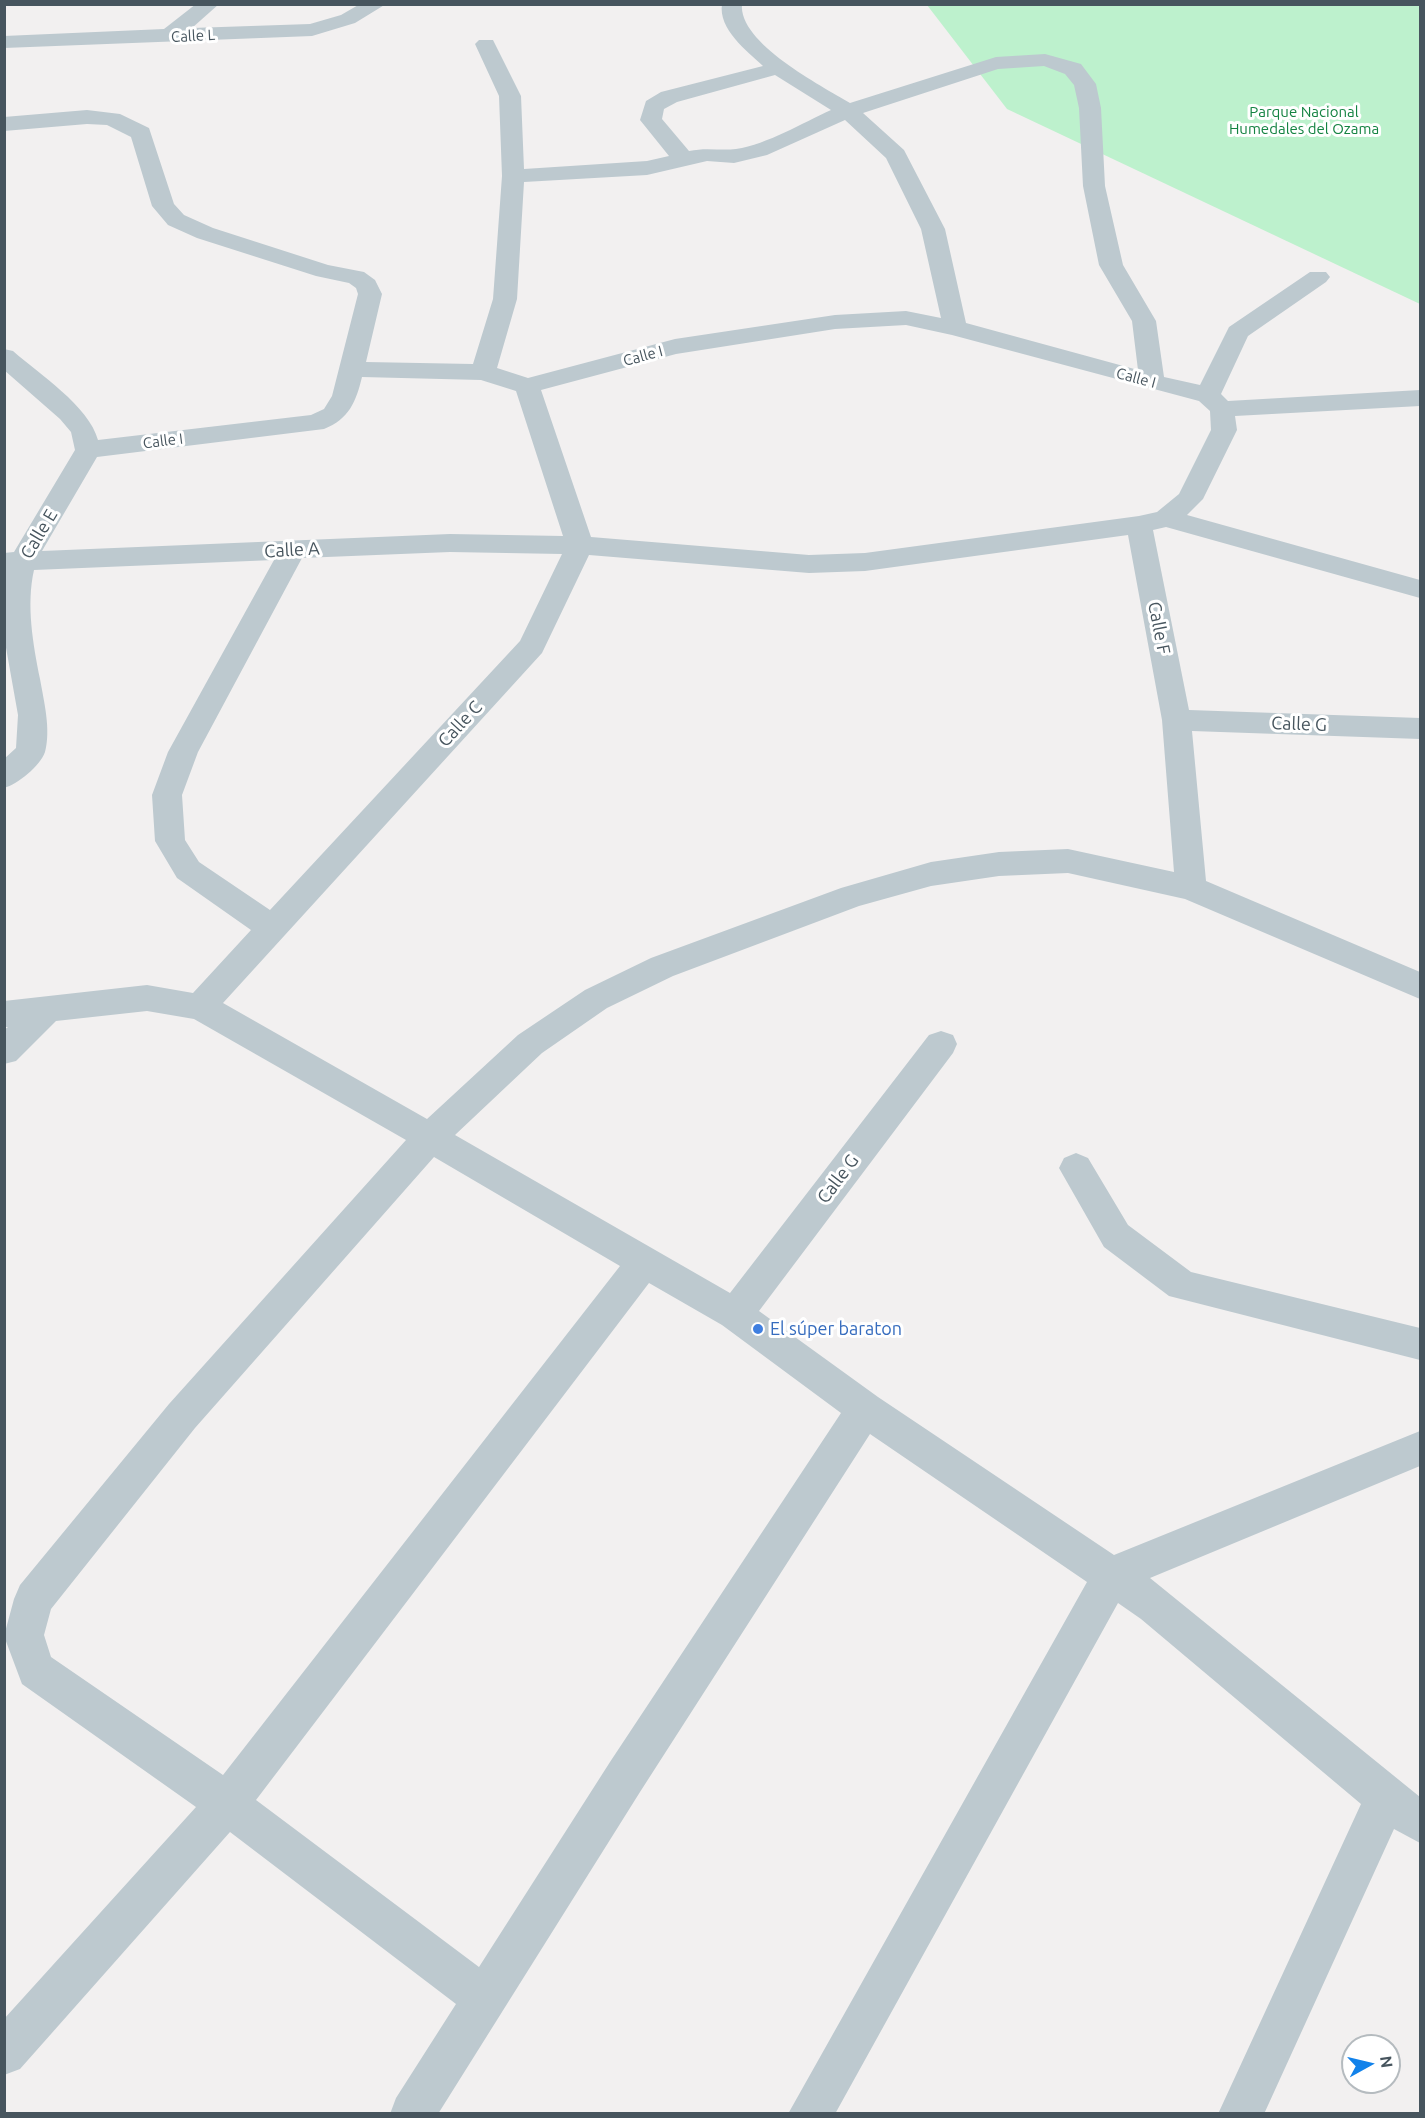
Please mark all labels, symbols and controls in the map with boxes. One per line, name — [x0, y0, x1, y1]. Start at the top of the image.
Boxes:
street label: Calle L — [170, 26, 216, 46]
park label: Parque Nacional Humedales del Ozama — [1229, 103, 1379, 138]
street label: Calle I — [621, 342, 665, 370]
street label: Calle I — [1114, 364, 1158, 392]
street label: Calle I — [142, 430, 184, 452]
street label: Calle E — [16, 505, 62, 563]
street label: Calle A — [264, 538, 320, 562]
street label: Calle F — [1143, 600, 1175, 656]
street label: Calle C — [433, 697, 487, 751]
street label: Calle G — [1271, 712, 1327, 736]
street label: Calle G — [813, 1150, 863, 1208]
place label: El súper baraton — [770, 1318, 902, 1340]
marker: El súper baraton — [751, 1322, 765, 1336]
north arrow — [1341, 2034, 1401, 2094]
text: N — [1377, 2055, 1397, 2069]

